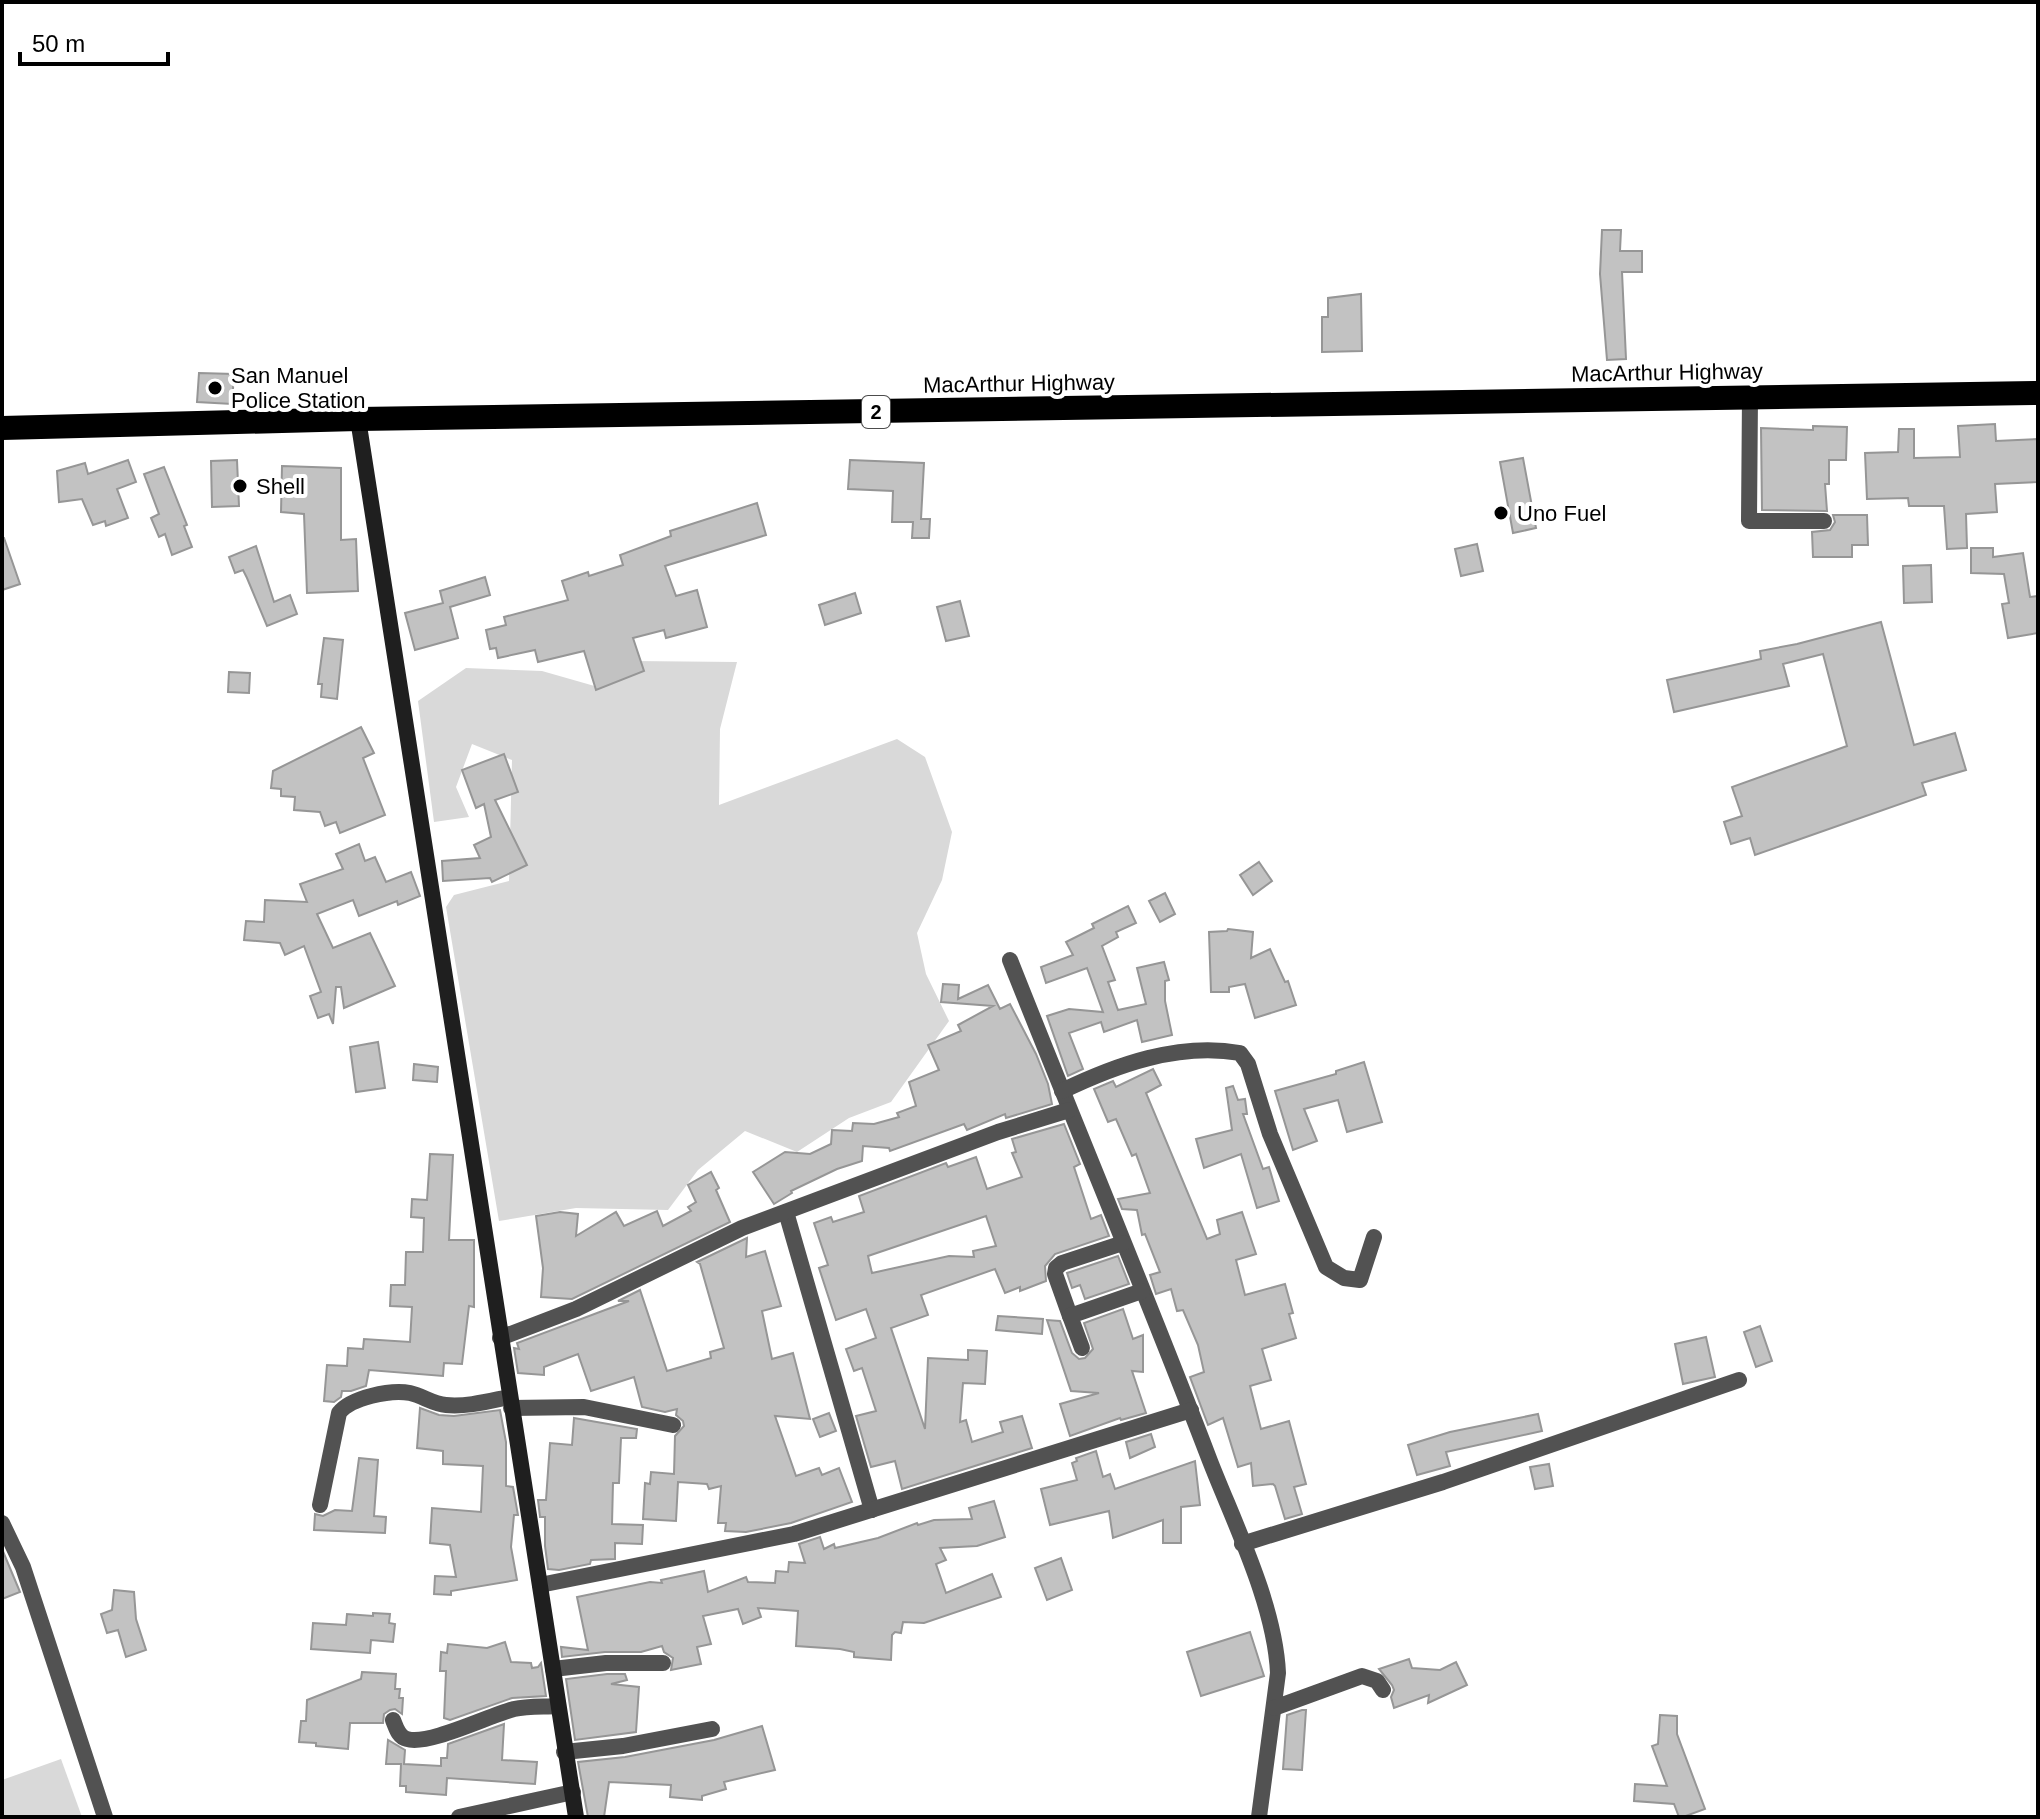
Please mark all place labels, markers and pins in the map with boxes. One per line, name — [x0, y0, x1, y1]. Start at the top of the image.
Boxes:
place label: San Manuel Police Station — [231, 363, 366, 413]
marker: San Manuel Police Station — [206, 379, 224, 397]
place label: Shell — [256, 474, 305, 499]
marker: Shell — [231, 477, 249, 495]
place label: Uno Fuel — [1517, 501, 1606, 526]
marker: Uno Fuel — [1492, 504, 1510, 522]

